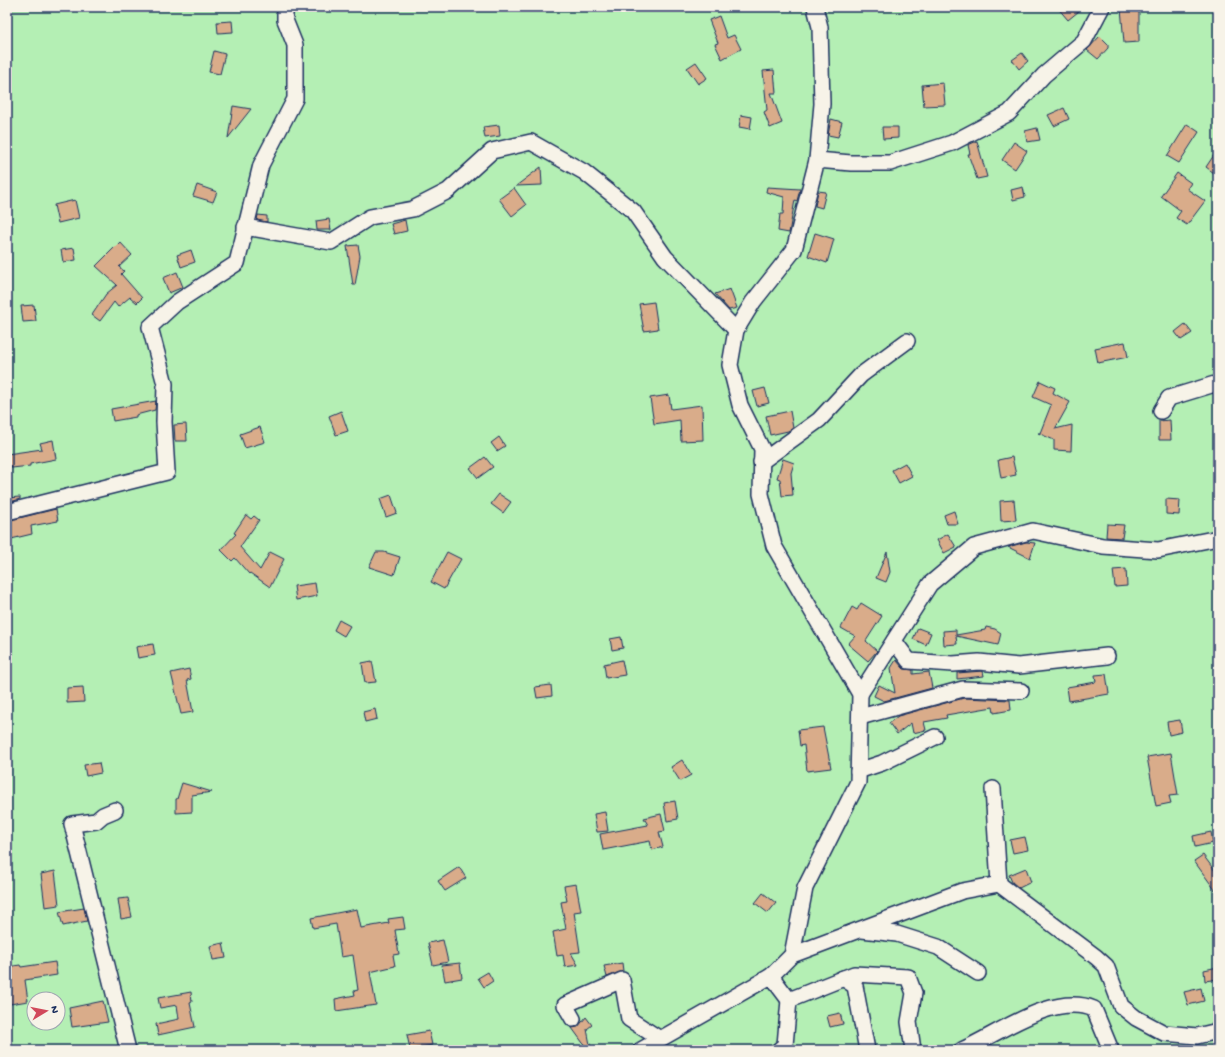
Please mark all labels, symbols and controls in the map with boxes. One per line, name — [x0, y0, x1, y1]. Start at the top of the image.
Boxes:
north arrow — [26, 991, 66, 1031]
text: N — [47, 1005, 60, 1014]

